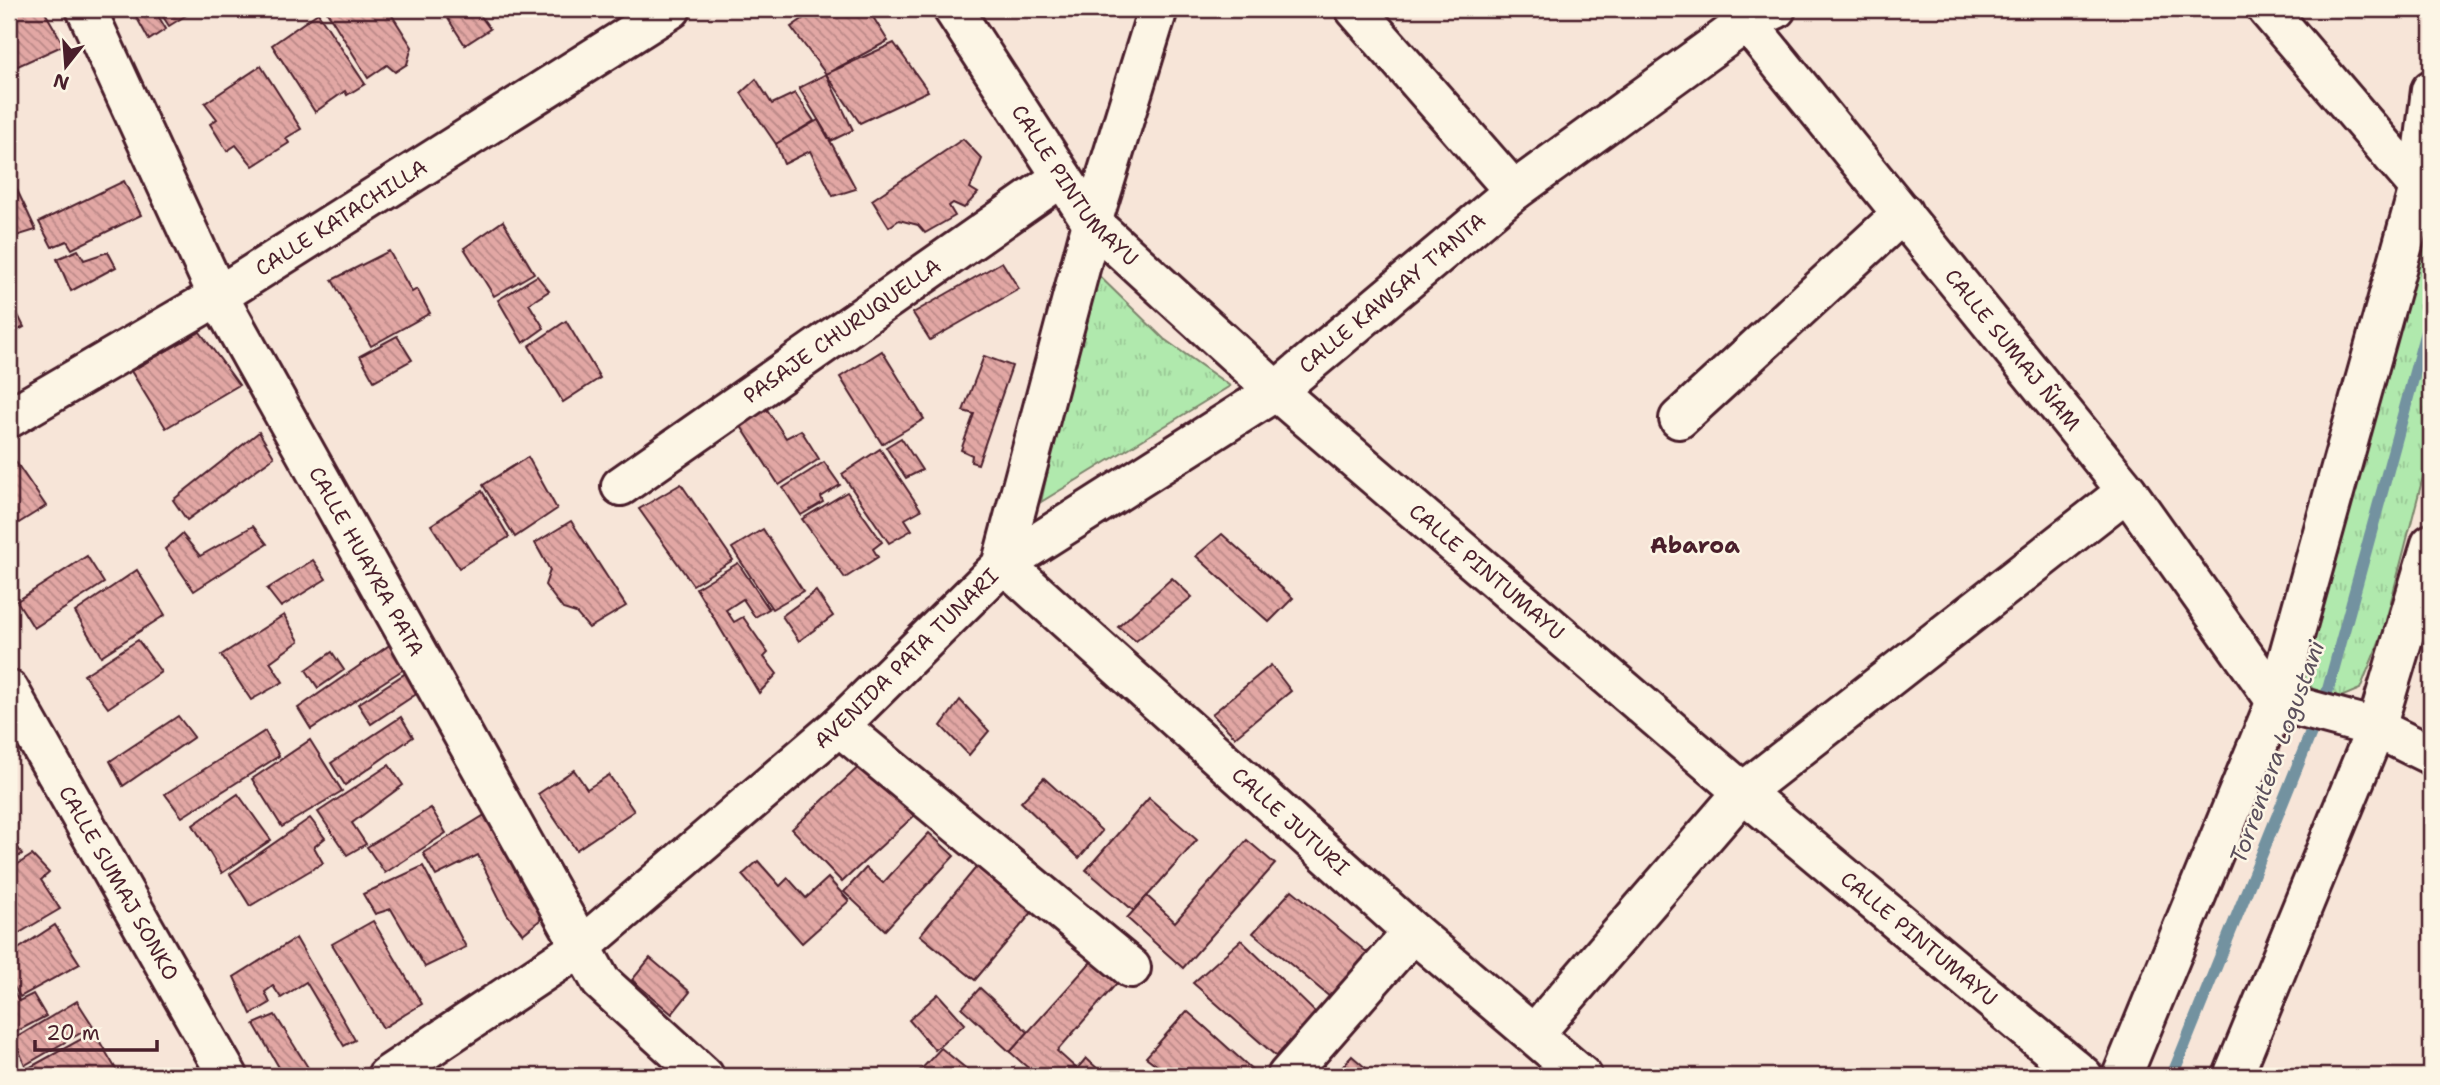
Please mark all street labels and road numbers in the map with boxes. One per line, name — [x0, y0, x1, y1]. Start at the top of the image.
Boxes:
street label: CALLE PINTUMAYU — [1005, 99, 1144, 272]
street label: CALLE KATACHILLA — [250, 153, 433, 283]
street label: CALLE KAWSAY T'ANTA — [1293, 207, 1492, 380]
street label: PASAJE CHURUQUELLA — [738, 252, 947, 410]
street label: CALLE SUMAJ ÑAM — [1938, 263, 2087, 437]
street label: CALLE HUAYRA PATA — [302, 462, 430, 661]
street label: CALLE PINTUMAYU — [1403, 497, 1570, 646]
street label: AVENIDA PATA TUNARI — [808, 562, 1005, 755]
street label: CALLE JUTURI — [1225, 761, 1355, 882]
street label: CALLE SUMAJ SONKO — [52, 781, 185, 986]
street label: CALLE PINTUMAYU — [1835, 865, 2003, 1013]

